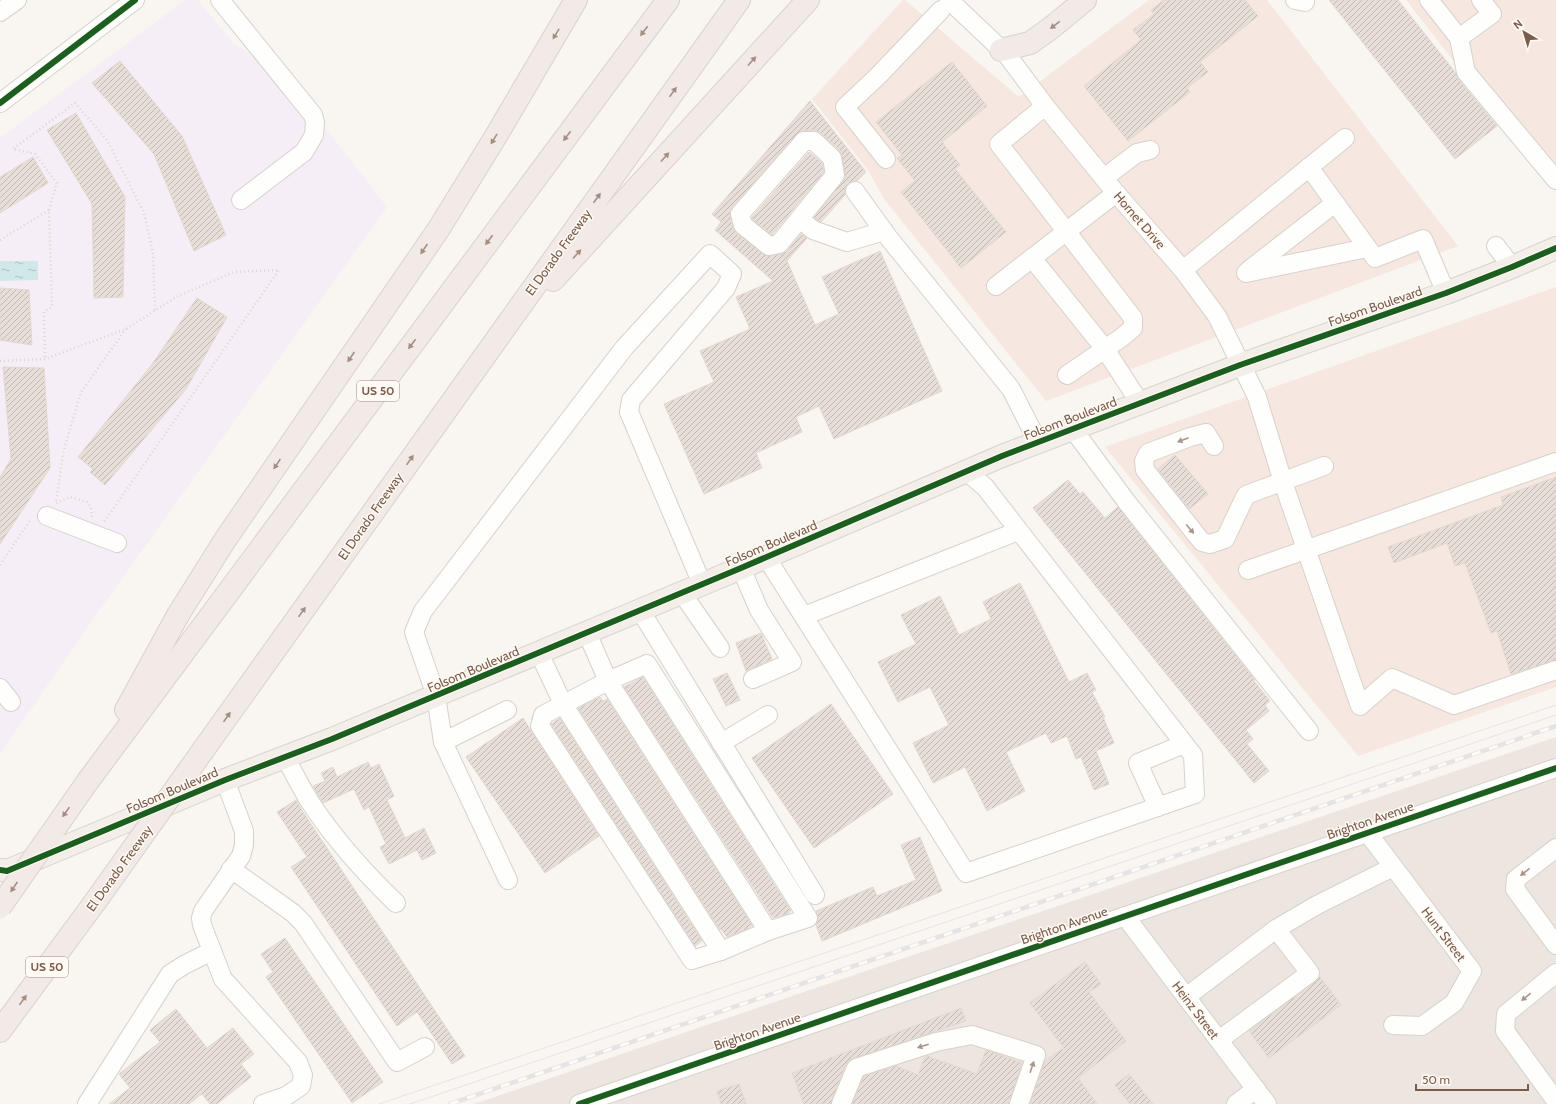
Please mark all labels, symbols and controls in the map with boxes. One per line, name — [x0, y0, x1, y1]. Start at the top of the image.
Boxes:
north arrow — [1504, 12, 1544, 52]
text: N — [1510, 16, 1525, 32]
one-way arrow — [1050, 21, 1061, 30]
one-way arrow — [640, 26, 648, 37]
one-way arrow — [553, 28, 560, 40]
one-way arrow — [747, 56, 757, 66]
one-way arrow — [669, 87, 677, 97]
one-way arrow — [563, 130, 571, 141]
one-way arrow — [490, 133, 497, 145]
one-way arrow — [660, 152, 669, 163]
street label: Hornet Drive — [1111, 188, 1169, 252]
one-way arrow — [593, 193, 601, 203]
street label: El Dorado Freeway — [521, 205, 595, 298]
one-way arrow — [485, 235, 493, 245]
one-way arrow — [420, 244, 428, 255]
one-way arrow — [573, 248, 582, 259]
street label: Folsom Boulevard — [1326, 282, 1424, 330]
one-way arrow — [408, 339, 416, 350]
one-way arrow — [347, 351, 355, 362]
road number: US 50 — [357, 381, 399, 401]
street label: Folsom Boulevard — [1021, 393, 1119, 443]
one-way arrow — [1177, 437, 1189, 443]
one-way arrow — [406, 455, 414, 465]
one-way arrow — [273, 459, 281, 469]
street label: El Dorado Freeway — [334, 469, 406, 563]
street label: Folsom Boulevard — [723, 516, 819, 570]
one-way arrow — [1186, 523, 1195, 534]
one-way arrow — [298, 606, 306, 617]
street label: Folsom Boulevard — [425, 642, 521, 696]
one-way arrow — [223, 712, 231, 723]
street label: Folsom Boulevard — [124, 763, 220, 817]
street label: Brighton Avenue — [1324, 798, 1416, 842]
one-way arrow — [62, 807, 70, 818]
street label: El Dorado Freeway — [82, 821, 156, 914]
one-way arrow — [1520, 867, 1531, 876]
one-way arrow — [10, 882, 18, 892]
street label: Brighton Avenue — [1018, 903, 1110, 947]
street label: Hunt Street — [1418, 904, 1470, 965]
road number: US 50 — [26, 957, 68, 977]
street label: Heinz Street — [1169, 978, 1223, 1043]
one-way arrow — [1520, 993, 1531, 1002]
one-way arrow — [19, 994, 27, 1005]
street label: Brighton Avenue — [711, 1009, 803, 1053]
one-way arrow — [917, 1043, 929, 1049]
one-way arrow — [1029, 1061, 1035, 1073]
scale bar — [1416, 1066, 1528, 1092]
text: 50 m — [1422, 1072, 1450, 1087]

